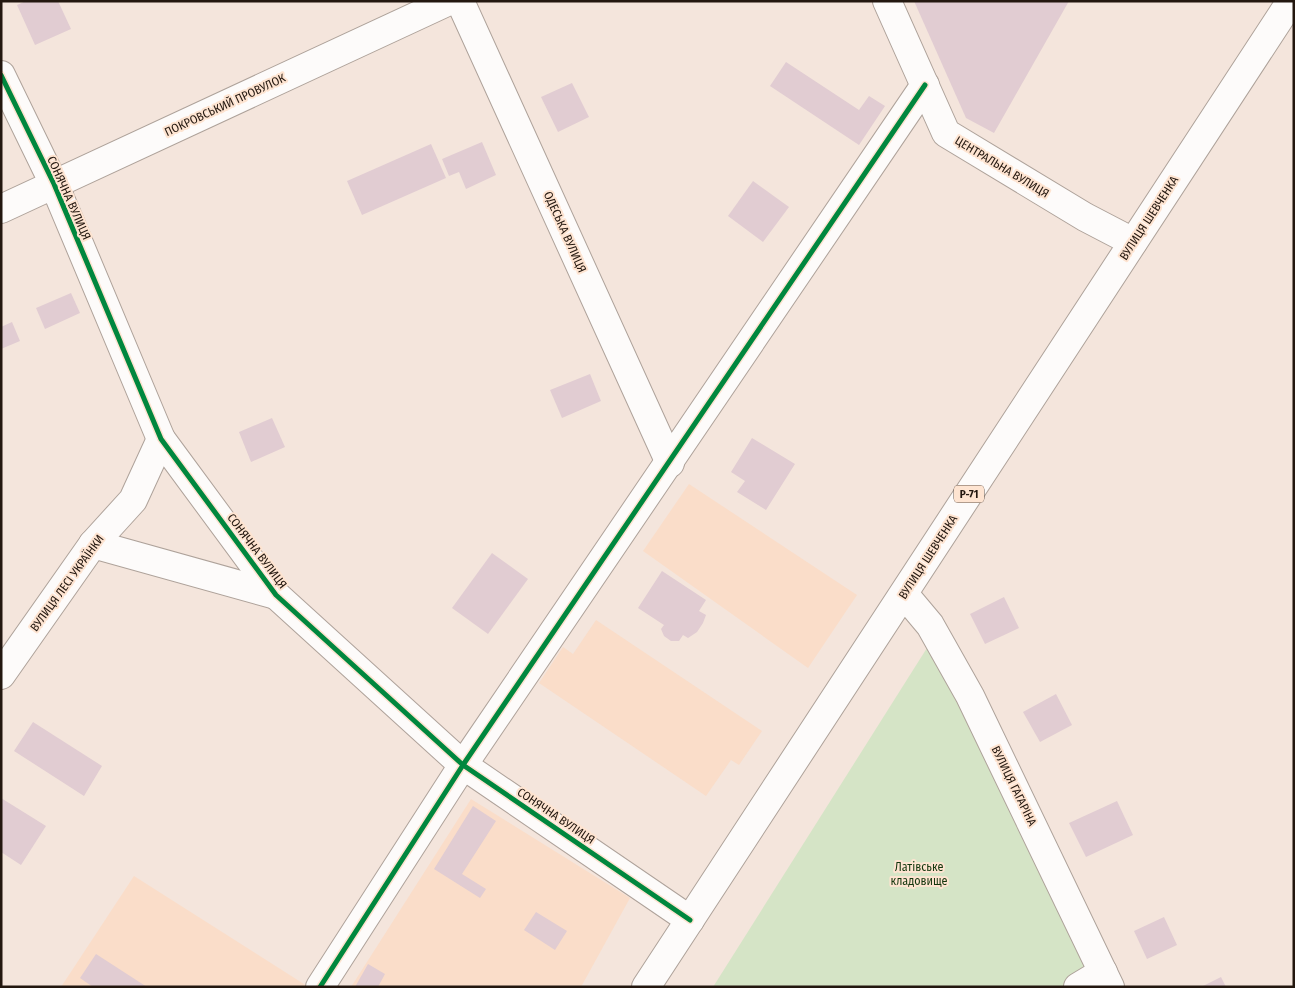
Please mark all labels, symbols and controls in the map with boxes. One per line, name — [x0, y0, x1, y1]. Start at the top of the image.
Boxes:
street label: ПОКРОВСЬКИЙ ПРОВУЛОК — [162, 70, 288, 139]
street label: ЦЕНТРАЛЬНА ВУЛИЦЯ — [952, 133, 1052, 201]
street label: СОНЯЧНА ВУЛИЦЯ — [44, 154, 94, 242]
street label: ВУЛИЦЯ ШЕВЧЕНКА — [1117, 173, 1182, 263]
street label: ОДЕСЬКА ВУЛИЦЯ — [541, 189, 589, 275]
road number: Р-71 — [954, 486, 984, 502]
street label: СОНЯЧНА ВУЛИЦЯ — [224, 511, 290, 591]
street label: ВУЛИЦЯ ШЕВЧЕНКА — [896, 512, 961, 602]
street label: ВУЛИЦЯ ЛЕСІ УКРАЇНКИ — [27, 532, 107, 634]
street label: ВУЛИЦЯ ГАГАРІНА — [989, 744, 1040, 829]
street label: СОНЯЧНА ВУЛИЦЯ — [515, 785, 597, 847]
park label: Латівське кладовище — [891, 860, 948, 888]

